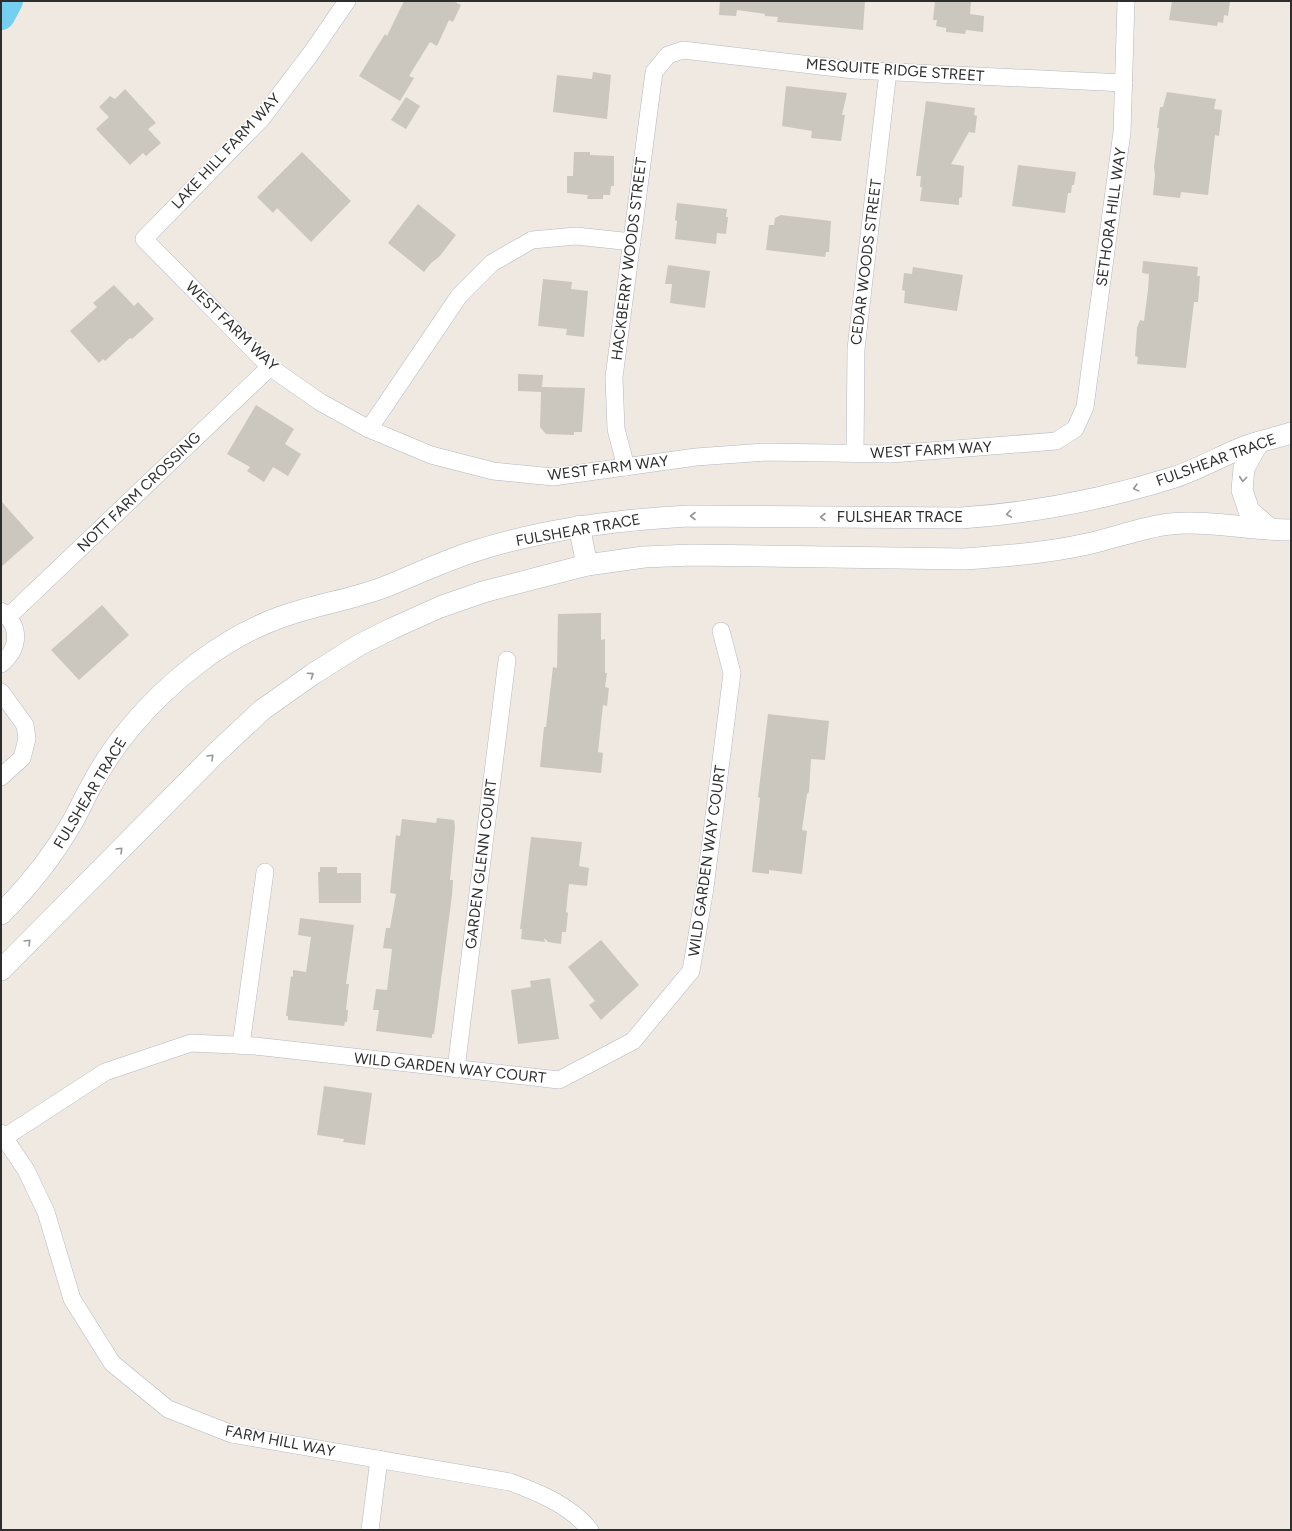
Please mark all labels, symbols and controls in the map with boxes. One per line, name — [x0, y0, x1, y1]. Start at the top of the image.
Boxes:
street label: MESQUITE RIDGE STREET — [805, 55, 985, 85]
street label: LAKE HILL FARM WAY — [168, 90, 284, 212]
street label: SETHORA HILL WAY — [1092, 146, 1130, 288]
street label: HACKBERRY WOODS STREET — [608, 156, 650, 362]
street label: CEDAR WOODS STREET — [847, 177, 885, 346]
street label: WEST FARM WAY — [182, 277, 282, 375]
street label: NOTT FARM CROSSING — [73, 428, 205, 556]
street label: FULSHEAR TRACE — [1154, 430, 1278, 490]
street label: WEST FARM WAY — [870, 438, 992, 462]
street label: WEST FARM WAY — [547, 452, 669, 484]
one-way arrow — [1239, 476, 1248, 482]
one-way arrow — [1132, 483, 1139, 492]
street label: FULSHEAR TRACE — [837, 508, 963, 526]
one-way arrow — [1005, 509, 1012, 518]
street label: FULSHEAR TRACE — [514, 510, 642, 550]
one-way arrow — [690, 512, 696, 520]
one-way arrow — [820, 513, 826, 521]
one-way arrow — [307, 672, 314, 680]
street label: FULSHEAR TRACE — [50, 734, 130, 852]
one-way arrow — [206, 754, 214, 762]
street label: WILD GARDEN WAY COURT — [685, 763, 729, 958]
street label: GARDEN GLENN COURT — [462, 777, 500, 950]
one-way arrow — [115, 847, 123, 855]
one-way arrow — [23, 939, 31, 947]
street label: WILD GARDEN WAY COURT — [353, 1049, 548, 1087]
street label: FARM HILL WAY — [223, 1422, 337, 1460]

